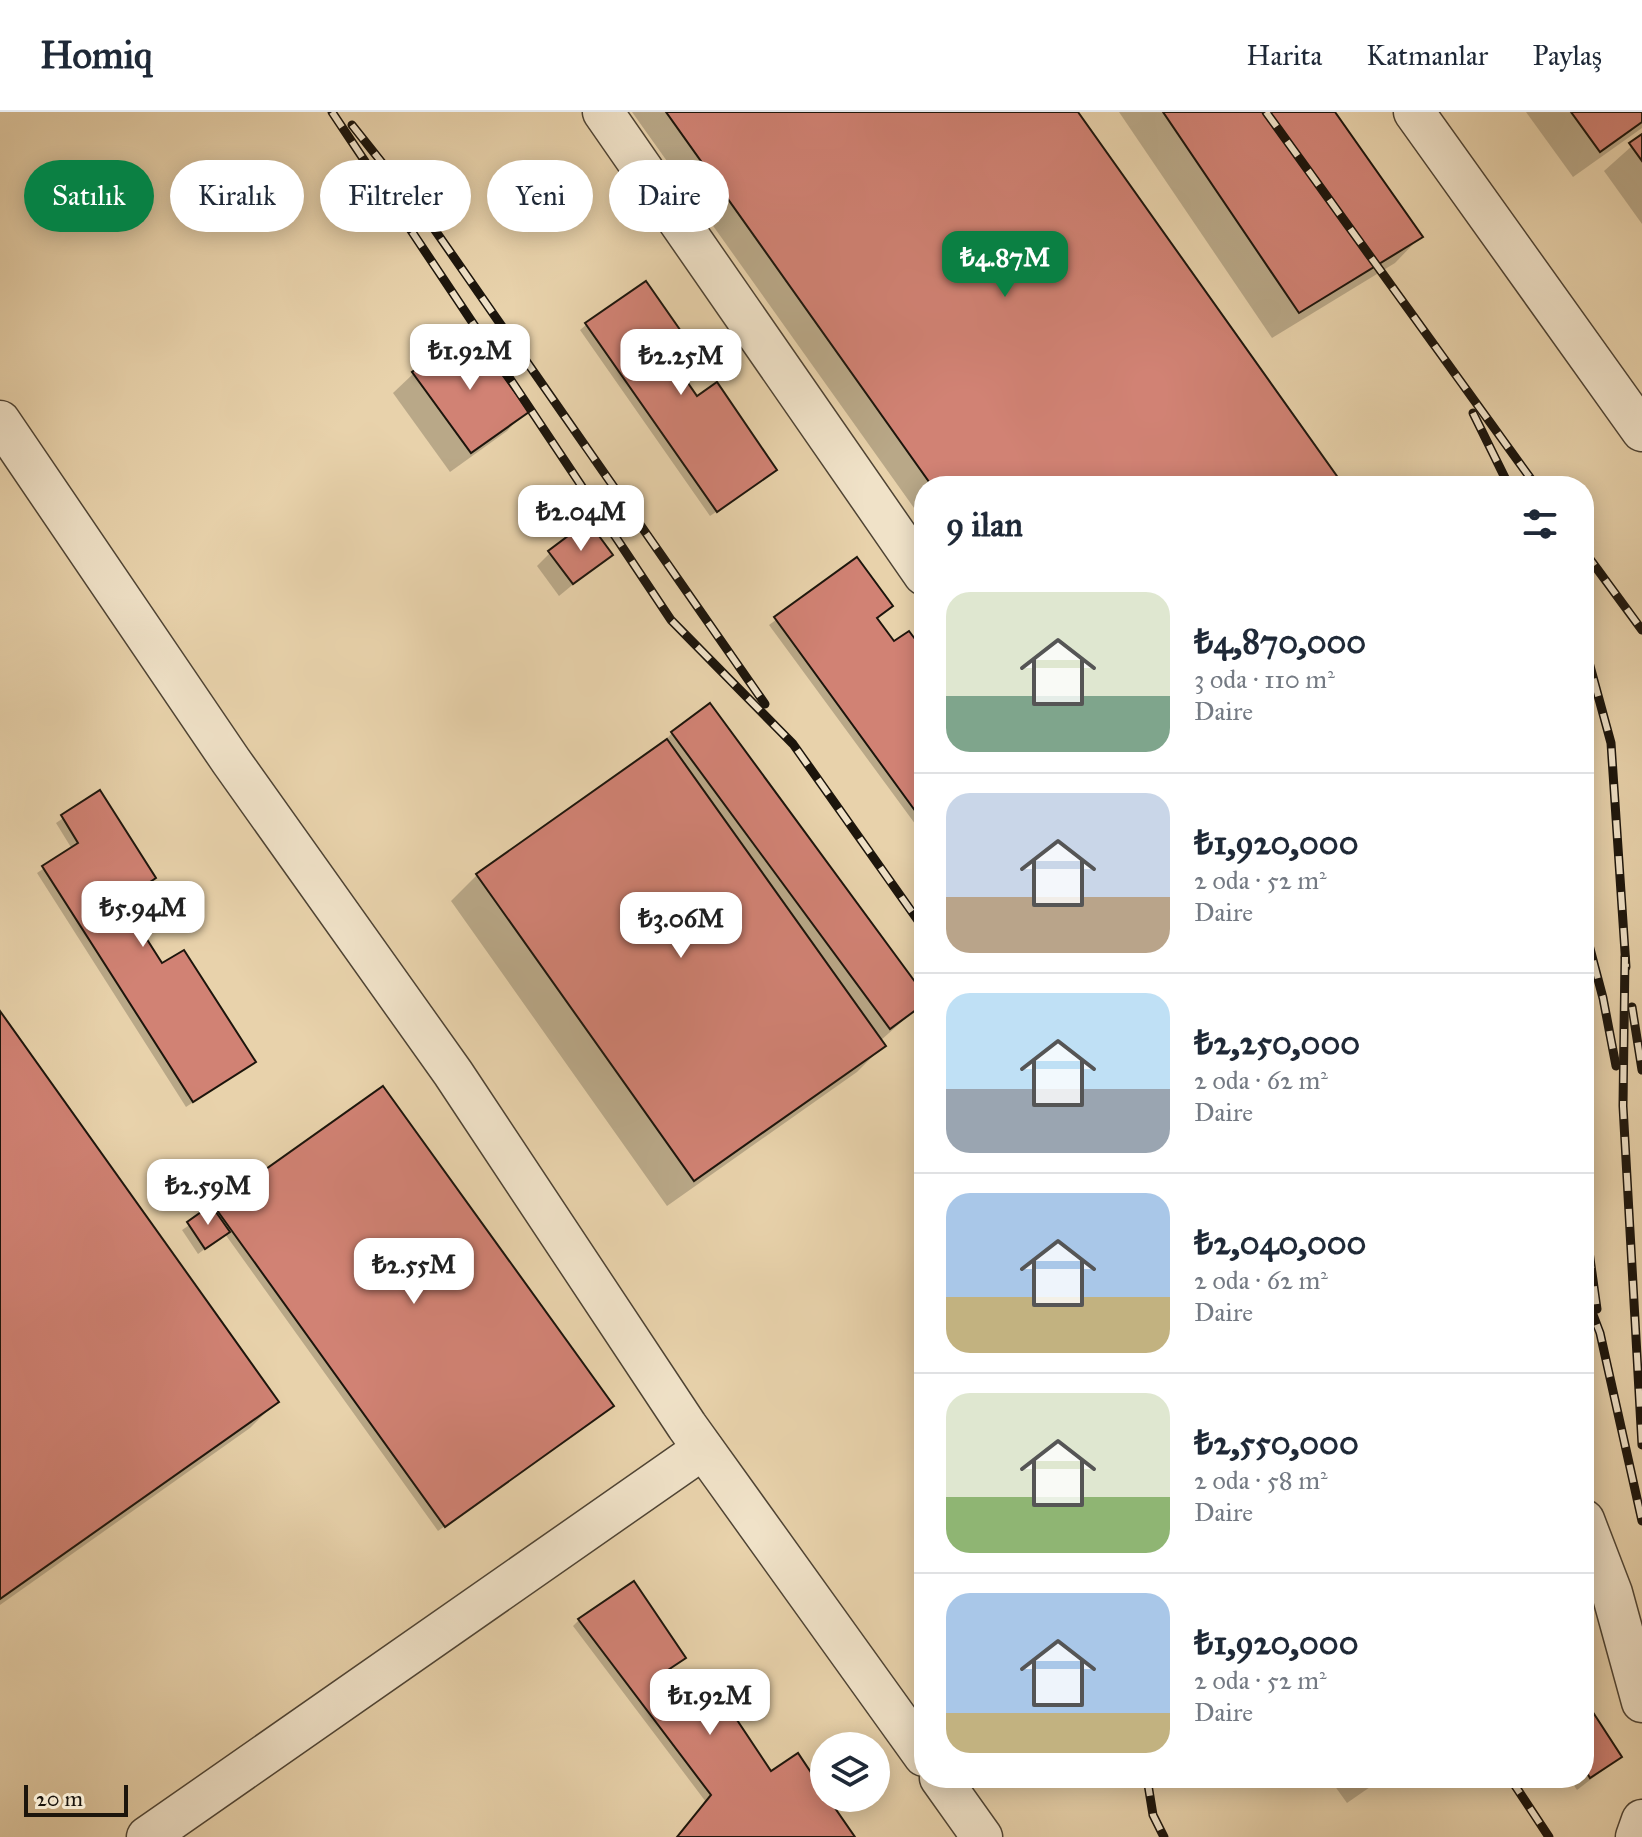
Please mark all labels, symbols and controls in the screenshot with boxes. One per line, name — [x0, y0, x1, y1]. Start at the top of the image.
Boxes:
text: Homiq — [40, 32, 152, 78]
text: Harita — [1246, 38, 1322, 73]
text: Katmanlar — [1366, 38, 1488, 73]
text: Paylaş — [1532, 38, 1602, 73]
chip: Satılık — [24, 160, 154, 232]
chip: Kiralık — [170, 160, 304, 232]
chip: Filtreler — [320, 160, 471, 232]
chip: Yeni — [487, 160, 593, 232]
chip: Daire — [609, 160, 729, 232]
pin: ₺4.87M — [940, 231, 1070, 299]
text: ₺4.87M — [960, 241, 1050, 273]
pin: ₺1.92M — [405, 324, 535, 392]
pin: ₺2.25M — [616, 329, 746, 397]
text: ₺1.92M — [428, 334, 512, 366]
text: ₺2.25M — [638, 339, 724, 371]
pin: ₺2.04M — [516, 485, 646, 553]
text: ₺2.04M — [536, 495, 626, 527]
icon: filters — [1518, 502, 1562, 546]
text: 9 ilan — [946, 504, 1023, 545]
text: ₺4,870,000 — [1194, 621, 1366, 662]
icon: home — [1010, 624, 1106, 720]
text: 3 oda · 110 m² — [1194, 663, 1335, 695]
text: Daire — [1194, 695, 1253, 727]
text: ₺1,920,000 — [1194, 822, 1358, 863]
icon: home — [1010, 825, 1106, 921]
text: 2 oda · 52 m² — [1194, 864, 1327, 896]
pin: ₺5.94M — [78, 881, 208, 949]
text: ₺5.94M — [100, 891, 186, 923]
pin: ₺3.06M — [616, 892, 746, 960]
text: Daire — [1194, 896, 1253, 928]
text: ₺3.06M — [638, 902, 724, 934]
text: ₺2,250,000 — [1194, 1022, 1360, 1063]
icon: home — [1010, 1025, 1106, 1121]
text: 2 oda · 62 m² — [1194, 1064, 1328, 1096]
text: Daire — [1194, 1096, 1253, 1128]
pin: ₺2.59M — [143, 1159, 273, 1227]
text: ₺2.59M — [165, 1169, 251, 1201]
text: ₺2,040,000 — [1194, 1222, 1366, 1263]
icon: home — [1010, 1225, 1106, 1321]
pin: ₺2.55M — [349, 1238, 479, 1306]
text: ₺2.55M — [372, 1248, 456, 1280]
text: 2 oda · 62 m² — [1194, 1264, 1328, 1296]
text: Daire — [1194, 1296, 1253, 1328]
text: ₺2,550,000 — [1194, 1422, 1359, 1463]
icon: home — [1010, 1425, 1106, 1521]
text: 2 oda · 58 m² — [1194, 1464, 1328, 1496]
text: Daire — [1194, 1496, 1253, 1528]
text: ₺1,920,000 — [1194, 1622, 1358, 1663]
icon: home — [1010, 1625, 1106, 1721]
text: 2 oda · 52 m² — [1194, 1664, 1327, 1696]
pin: ₺1.92M — [645, 1669, 775, 1737]
text: ₺1.92M — [668, 1679, 752, 1711]
text: Daire — [1194, 1696, 1253, 1728]
map controls — [810, 1732, 890, 1812]
button: layers — [810, 1732, 890, 1812]
scale bar — [24, 1781, 128, 1817]
text: 20 m — [36, 1785, 83, 1812]

